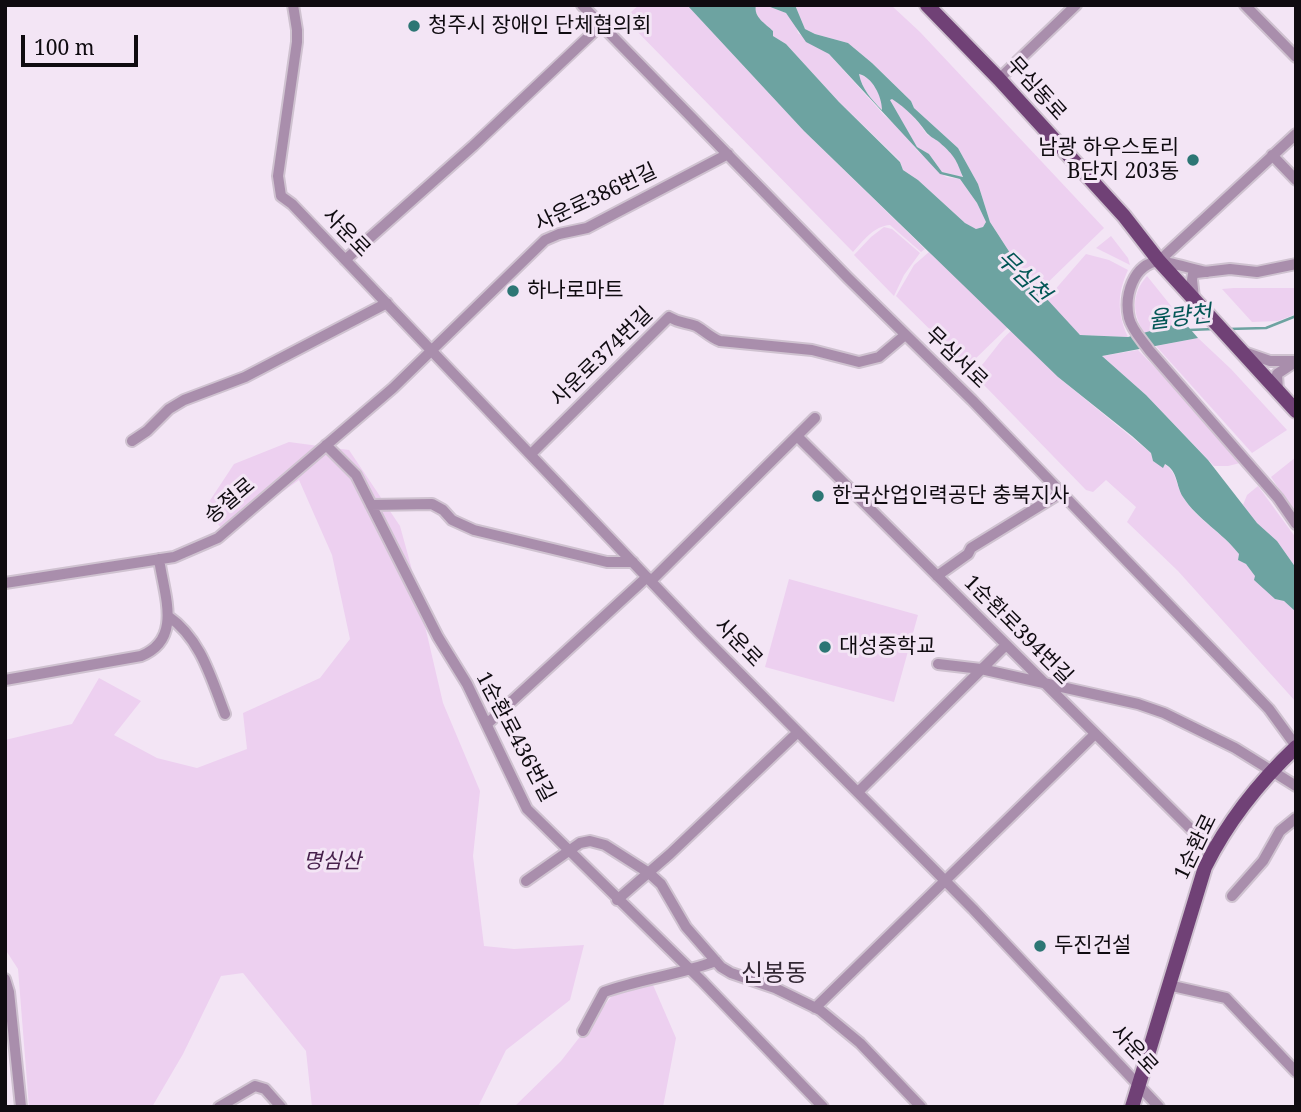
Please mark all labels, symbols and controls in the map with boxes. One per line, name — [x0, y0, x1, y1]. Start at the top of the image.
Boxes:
place label: 청주시 장애인 단체협의회 — [428, 13, 651, 39]
marker: 청주시 장애인 단체협의회 — [406, 18, 422, 34]
scale bar — [24, 21, 142, 65]
text: 100 m — [34, 33, 95, 61]
street label: 무심동로 — [1001, 52, 1071, 126]
place label: 남광 하우스토리 B단지 203동 — [1038, 135, 1179, 185]
marker: 남광 하우스토리 B단지 203동 — [1185, 152, 1201, 168]
street label: 사운로386번길 — [531, 159, 661, 237]
street label: 사운로 — [317, 203, 375, 263]
water label: 무심천 — [991, 245, 1055, 309]
place label: 하나로마트 — [527, 278, 624, 304]
marker: 하나로마트 — [505, 283, 521, 299]
water label: 율량천 — [1147, 300, 1213, 336]
street label: 사운로374번길 — [546, 302, 658, 412]
street label: 무심서로 — [919, 322, 993, 394]
street label: 송절로 — [200, 473, 260, 529]
place label: 한국산업인력공단 충북지사 — [832, 483, 1069, 509]
marker: 한국산업인력공단 충북지사 — [810, 488, 826, 504]
street label: 1순환로394번길 — [958, 570, 1078, 690]
street label: 사운로 — [709, 613, 767, 673]
place label: 대성중학교 — [839, 634, 936, 660]
marker: 대성중학교 — [817, 639, 833, 655]
street label: 1순환로436번길 — [470, 668, 560, 806]
street label: 1순환로 — [1169, 810, 1223, 884]
park label: 명심산 — [303, 849, 361, 875]
place label: 두진건설 — [1054, 933, 1131, 959]
marker: 두진건설 — [1032, 938, 1048, 954]
district label: 신봉동 — [741, 960, 807, 988]
street label: 사운로 — [1105, 1020, 1163, 1080]

